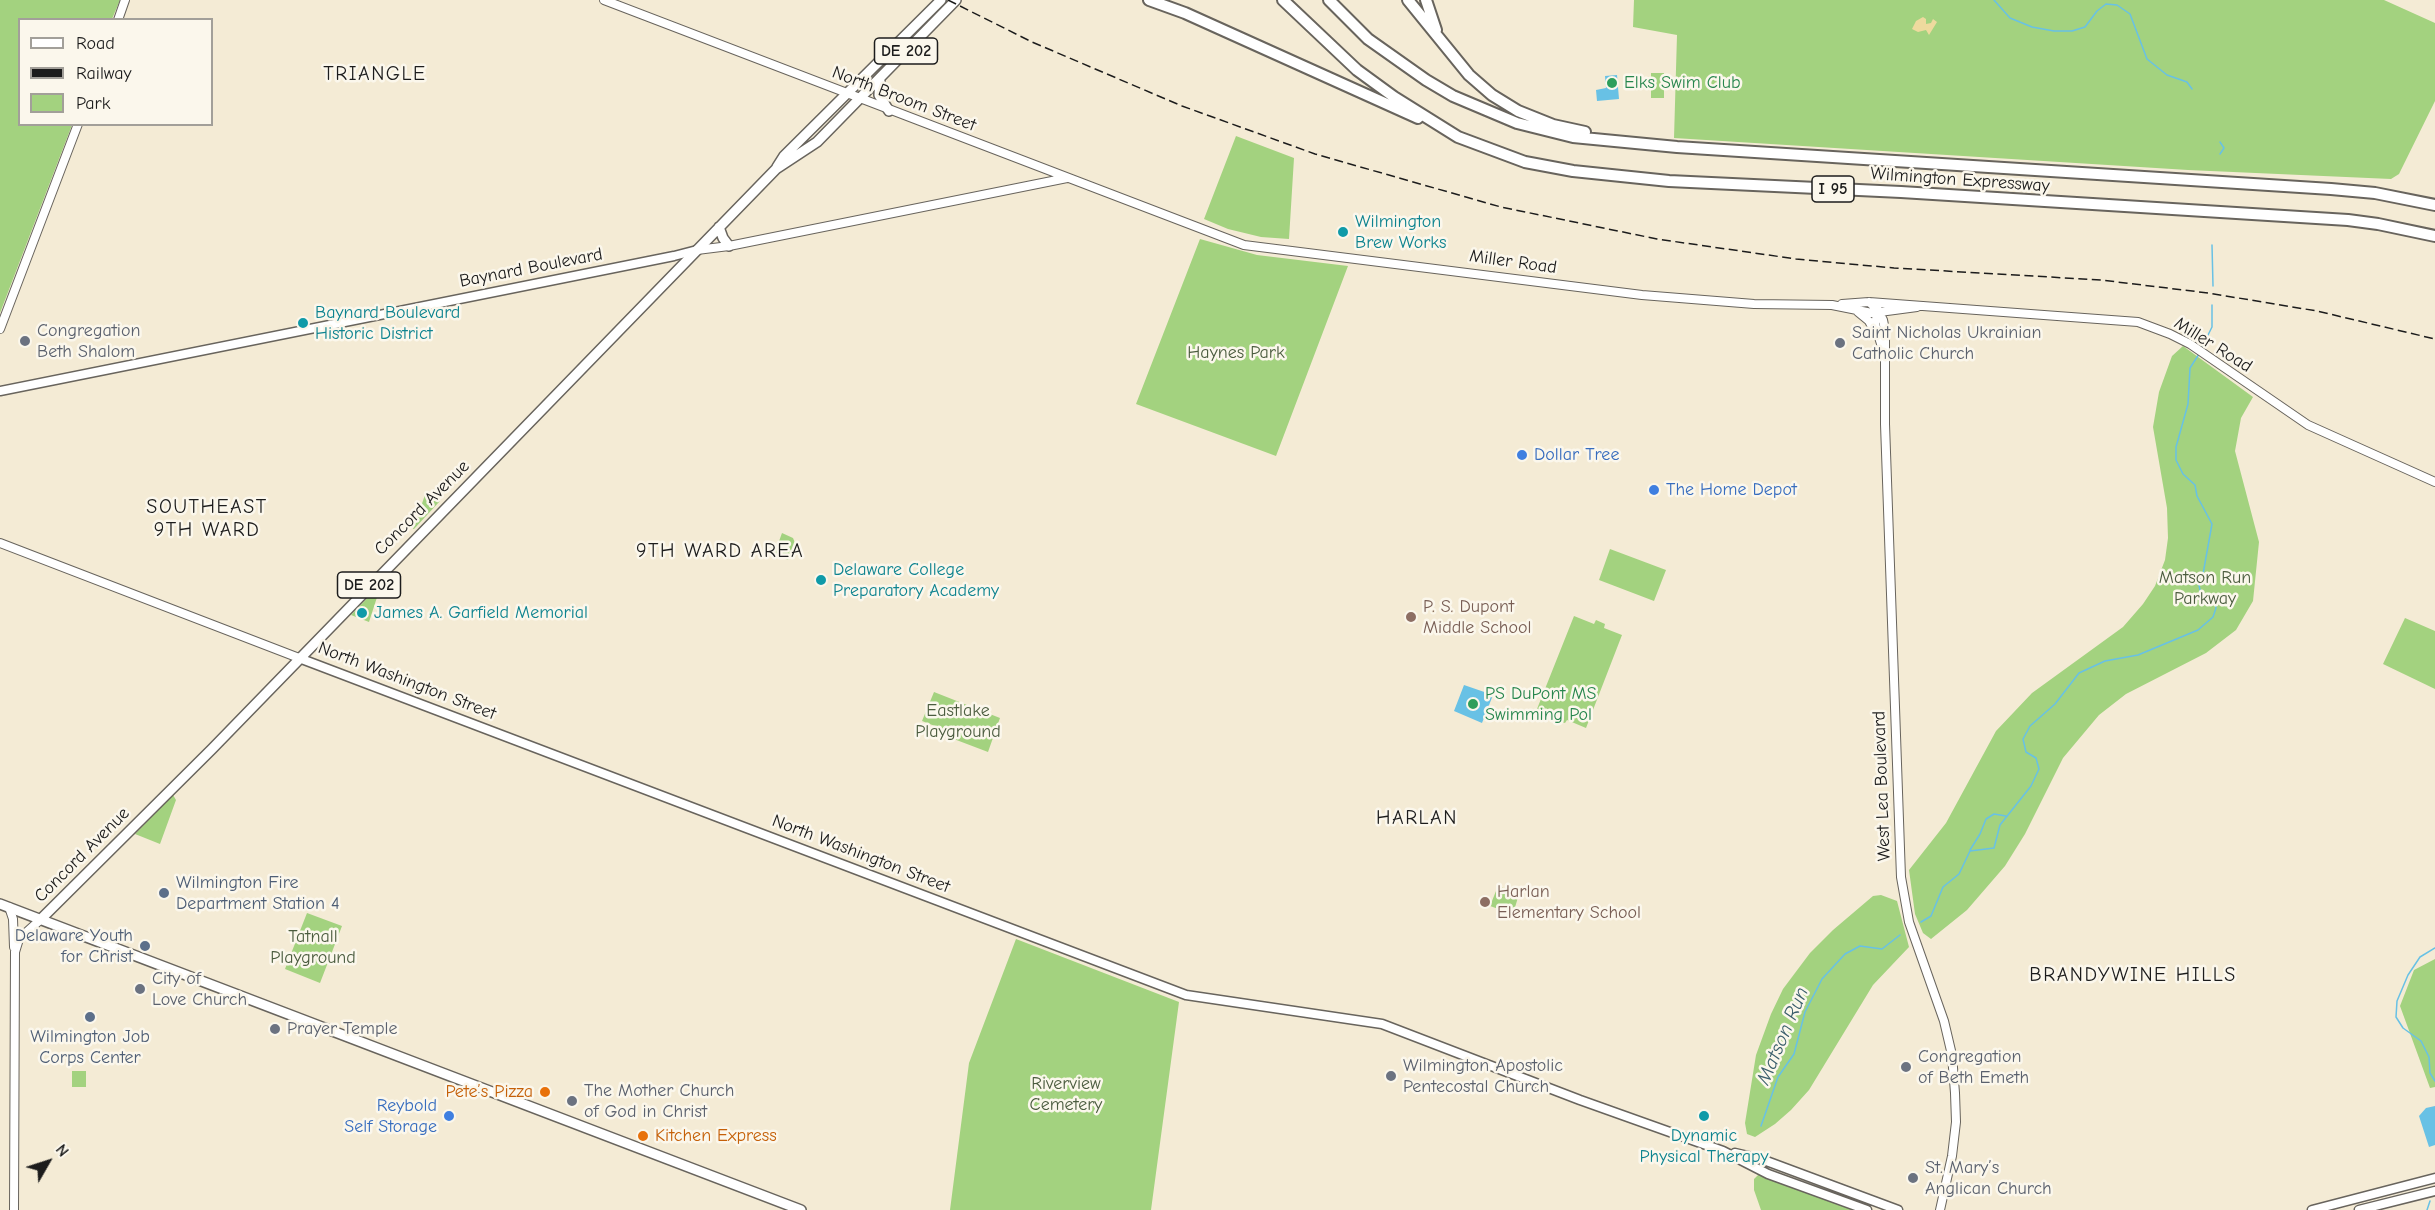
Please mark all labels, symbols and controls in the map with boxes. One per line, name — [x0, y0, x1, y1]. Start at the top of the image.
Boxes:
legend — [18, 18, 213, 126]
text: Road — [76, 33, 115, 54]
road number: DE 202 — [874, 38, 938, 64]
district label: TRIANGLE — [323, 62, 427, 86]
street label: North Broom Street — [829, 62, 979, 136]
text: Railway — [76, 63, 132, 84]
place label: Elks Swim Club — [1624, 72, 1741, 94]
marker: Elks Swim Club — [1605, 76, 1619, 90]
text: Park — [76, 93, 110, 114]
street label: Wilmington Expressway — [1870, 163, 2050, 197]
road number: I 95 — [1812, 176, 1854, 202]
place label: Wilmington Brew Works — [1355, 211, 1447, 254]
marker: Wilmington Brew Works — [1336, 225, 1350, 239]
street label: Baynard Boulevard — [458, 244, 604, 292]
street label: Miller Road — [1468, 245, 1558, 279]
place label: Baynard Boulevard Historic District — [315, 302, 460, 344]
street label: Miller Road — [2170, 313, 2256, 377]
marker: Baynard Boulevard Historic District — [296, 316, 310, 330]
place label: Congregation Beth Shalom — [37, 320, 140, 362]
place label: Saint Nicholas Ukrainian Catholic Church — [1852, 322, 2042, 364]
marker: Congregation Beth Shalom — [18, 334, 32, 348]
marker: Saint Nicholas Ukrainian Catholic Church — [1833, 336, 1847, 350]
park label: Haynes Park — [1187, 342, 1285, 364]
place label: Dollar Tree — [1534, 444, 1619, 466]
marker: Dollar Tree — [1515, 448, 1529, 462]
street label: Concord Avenue — [370, 456, 474, 560]
place label: The Home Depot — [1666, 479, 1797, 501]
marker: The Home Depot — [1647, 483, 1661, 497]
district label: SOUTHEAST 9TH WARD — [146, 495, 268, 542]
district label: 9TH WARD AREA — [636, 539, 804, 563]
place label: Delaware College Preparatory Academy — [833, 559, 999, 602]
park label: Matson Run Parkway — [2159, 567, 2251, 610]
road number: DE 202 — [338, 572, 400, 598]
marker: Delaware College Preparatory Academy — [814, 573, 828, 587]
place label: P. S. Dupont Middle School — [1423, 596, 1531, 638]
place label: James A. Garfield Memorial — [374, 602, 588, 624]
marker: James A. Garfield Memorial — [355, 606, 369, 620]
marker: P. S. Dupont Middle School — [1404, 610, 1418, 624]
street label: North Washington Street — [315, 637, 499, 725]
place label: PS DuPont MS Swimming Pol — [1485, 683, 1597, 726]
marker: PS DuPont MS Swimming Pol — [1466, 697, 1480, 711]
park label: Eastlake Playground — [915, 700, 1001, 742]
street label: West Lea Boulevard — [1869, 710, 1895, 862]
street label: Concord Avenue — [30, 803, 134, 907]
district label: HARLAN — [1376, 806, 1458, 830]
street label: North Washington Street — [769, 810, 953, 898]
place label: Wilmington Fire Department Station 4 — [176, 872, 340, 914]
place label: Harlan Elementary School — [1497, 881, 1641, 924]
marker: Wilmington Fire Department Station 4 — [157, 886, 171, 900]
marker: Harlan Elementary School — [1478, 895, 1492, 909]
place label: Delaware Youth for Christ — [15, 925, 133, 968]
park label: Tatnall Playground — [270, 926, 356, 968]
marker: Delaware Youth for Christ — [138, 939, 152, 953]
district label: BRANDYWINE HILLS — [2029, 963, 2237, 987]
place label: City of Love Church — [152, 968, 247, 1010]
marker: City of Love Church — [133, 982, 147, 996]
water label: Matson Run — [1752, 984, 1814, 1088]
marker: Wilmington Job Corps Center — [83, 1010, 97, 1024]
place label: Prayer Temple — [287, 1018, 398, 1040]
marker: Prayer Temple — [268, 1022, 282, 1036]
place label: Wilmington Job Corps Center — [30, 1026, 150, 1068]
place label: Congregation of Beth Emeth — [1918, 1046, 2029, 1088]
place label: Wilmington Apostolic Pentecostal Church — [1403, 1055, 1563, 1098]
marker: Congregation of Beth Emeth — [1899, 1060, 1913, 1074]
marker: Wilmington Apostolic Pentecostal Church — [1384, 1069, 1398, 1083]
park label: Riverview Cemetery — [1030, 1073, 1102, 1116]
place label: The Mother Church of God in Christ — [584, 1080, 734, 1122]
place label: Pete’s Pizza — [446, 1081, 533, 1103]
marker: Pete’s Pizza — [538, 1085, 552, 1099]
marker: The Mother Church of God in Christ — [565, 1094, 579, 1108]
place label: Reybold Self Storage — [344, 1095, 437, 1138]
marker: Reybold Self Storage — [442, 1109, 456, 1123]
marker: Dynamic Physical Therapy — [1697, 1109, 1711, 1123]
place label: Kitchen Express — [655, 1125, 777, 1147]
place label: Dynamic Physical Therapy — [1640, 1125, 1768, 1168]
marker: Kitchen Express — [636, 1129, 650, 1143]
north arrow — [18, 1132, 78, 1192]
text: N — [52, 1141, 72, 1160]
place label: St. Mary’s Anglican Church — [1925, 1157, 2052, 1200]
marker: St. Mary’s Anglican Church — [1906, 1171, 1920, 1185]

